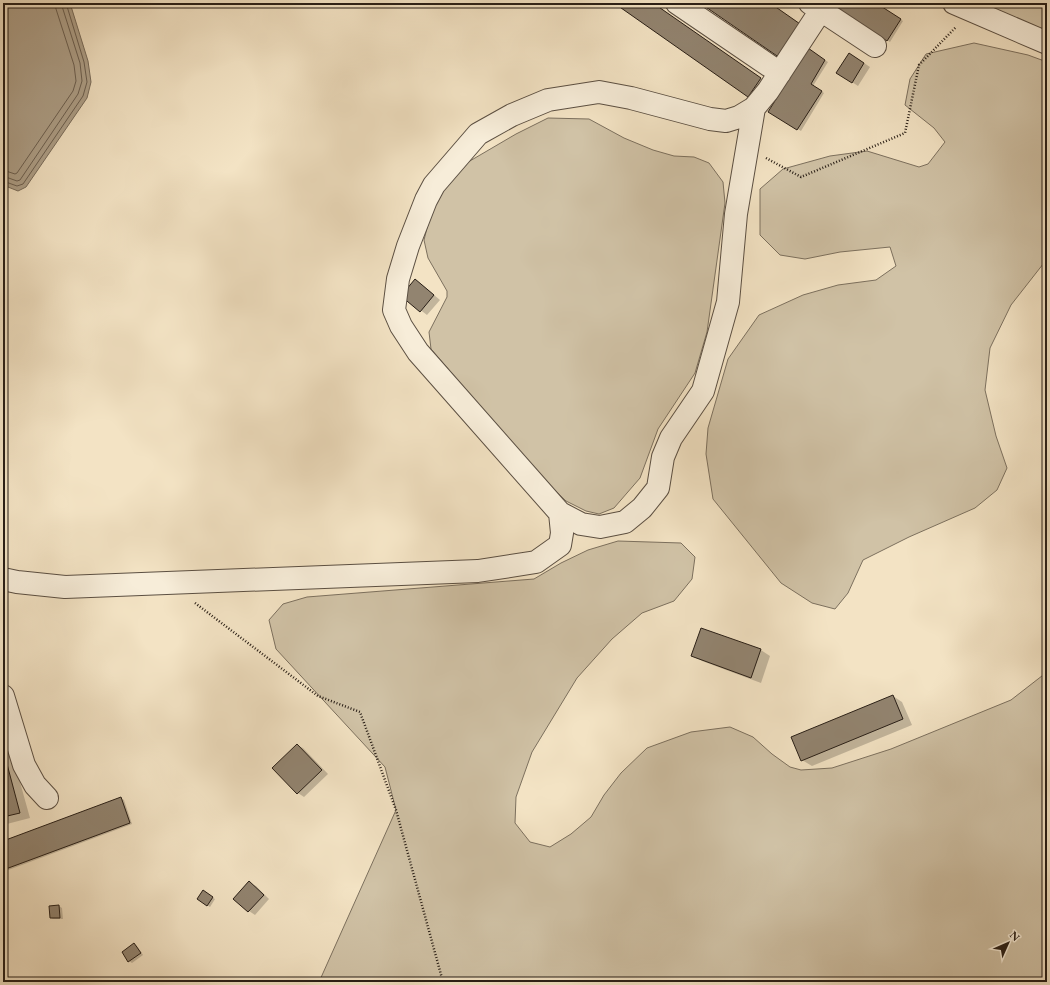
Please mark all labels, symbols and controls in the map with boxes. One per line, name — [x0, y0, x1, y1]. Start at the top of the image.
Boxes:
north arrow — [988, 923, 1028, 963]
text: N — [1007, 928, 1023, 944]

